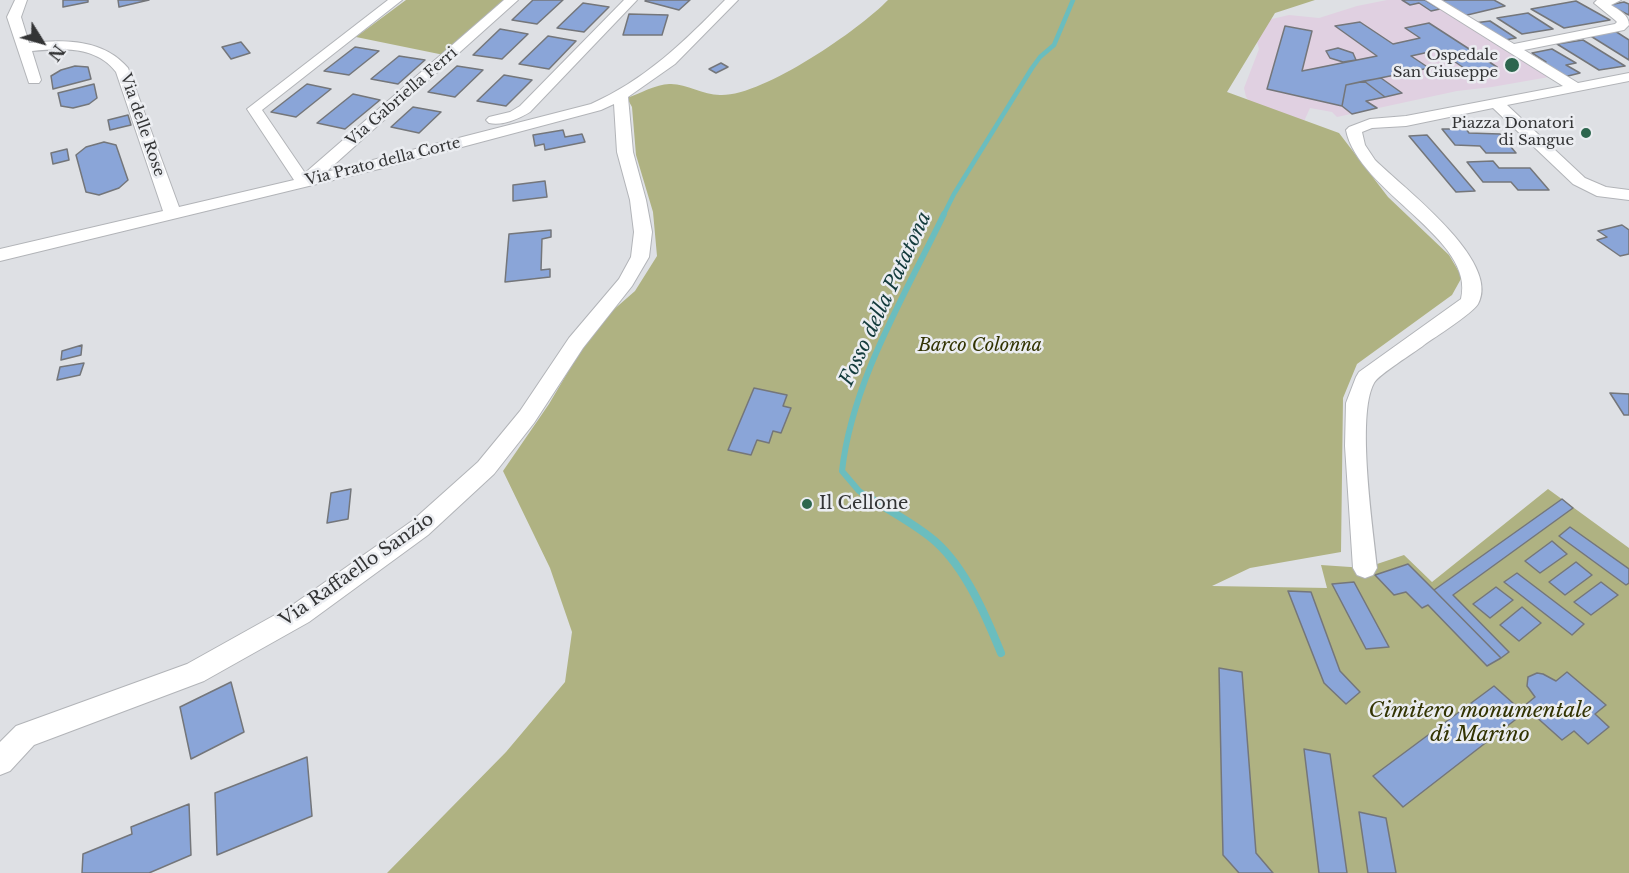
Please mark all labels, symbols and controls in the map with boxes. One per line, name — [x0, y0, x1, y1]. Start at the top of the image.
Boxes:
north arrow — [12, 12, 72, 72]
text: N — [44, 41, 69, 65]
street label: Via Gabriella Ferri — [343, 44, 461, 150]
place label: Ospedale San Giuseppe — [1393, 47, 1498, 82]
marker: Ospedale San Giuseppe — [1503, 56, 1521, 74]
street label: Via delle Rose — [116, 71, 168, 179]
place label: Piazza Donatori di Sangue — [1451, 115, 1574, 150]
marker: Piazza Donatori di Sangue — [1579, 126, 1593, 140]
street label: Via Prato della Corte — [304, 134, 462, 190]
water label: Fosso della Patatona — [835, 208, 937, 390]
park label: Barco Colonna — [918, 335, 1042, 357]
place label: Il Cellone — [819, 493, 908, 515]
marker: Il Cellone — [800, 497, 814, 511]
street label: Via Raffaello Sanzio — [276, 509, 438, 631]
park label: Cimitero monumentale di Marino — [1368, 698, 1592, 748]

